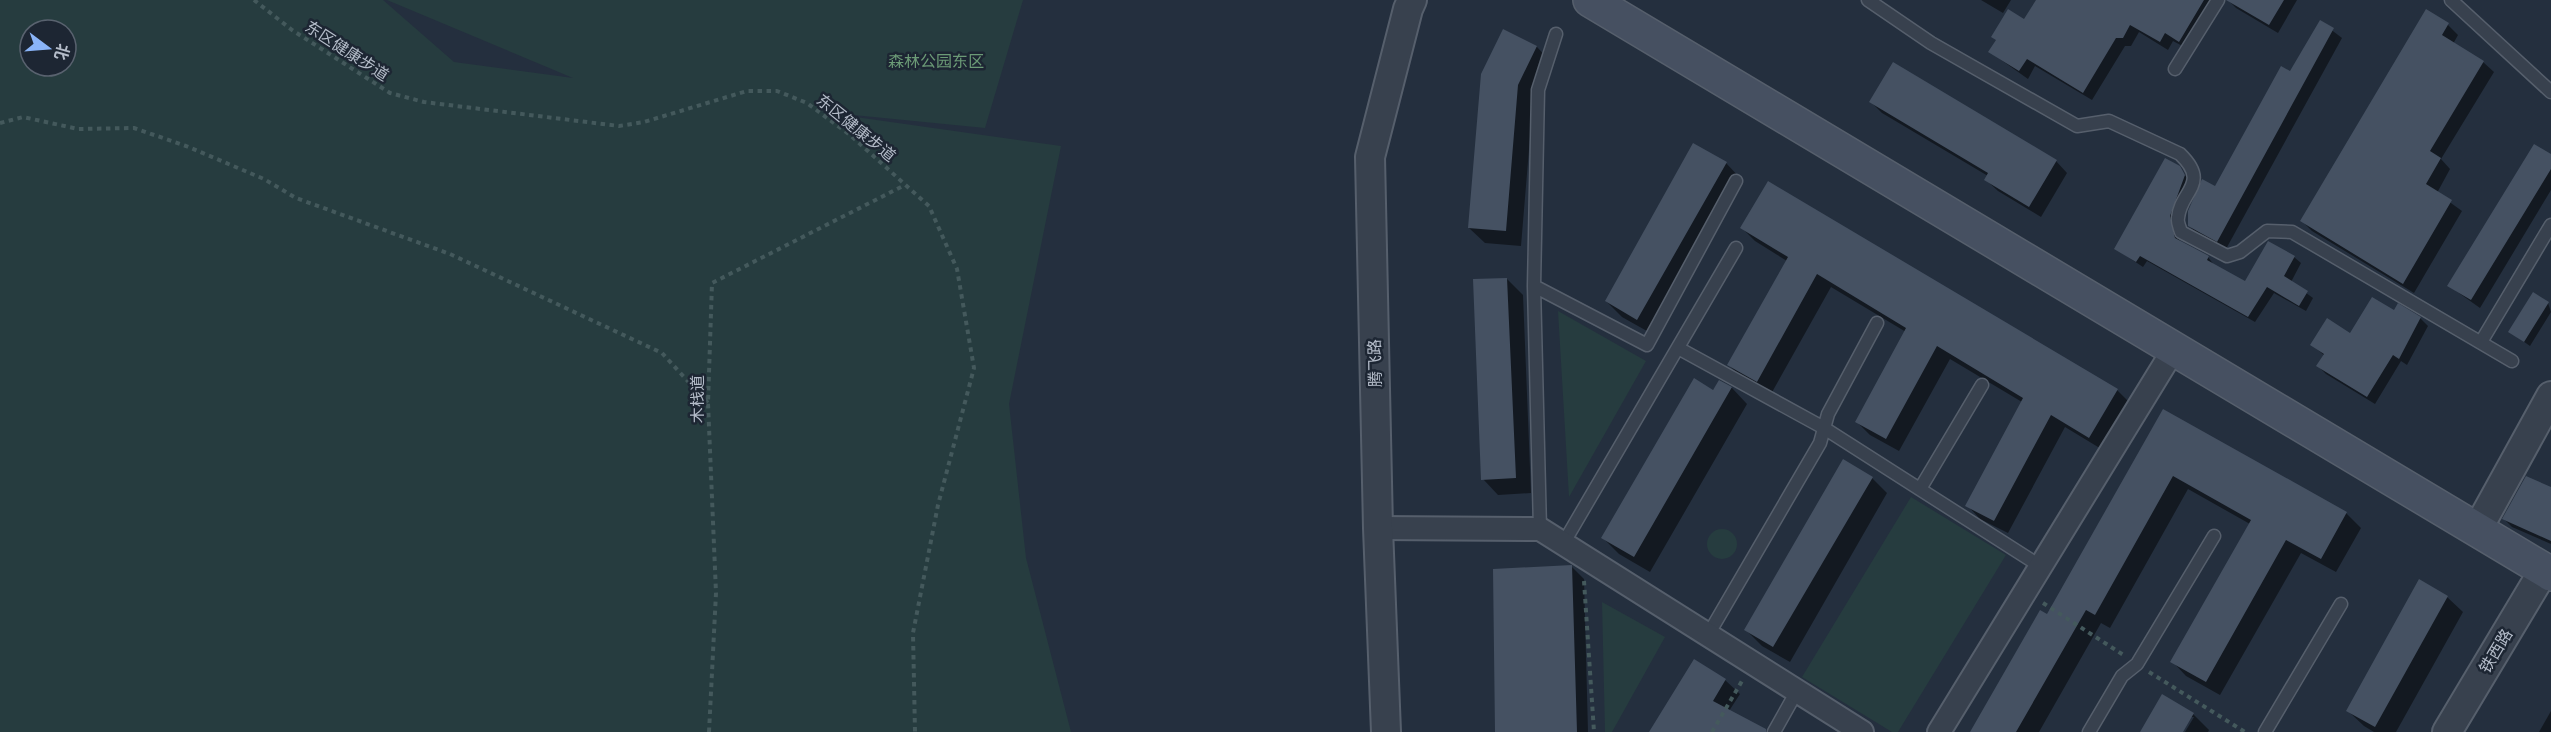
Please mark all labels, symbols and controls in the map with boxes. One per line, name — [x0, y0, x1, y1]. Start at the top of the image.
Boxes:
street label: 东区健康步道 — [302, 17, 392, 85]
north arrow — [18, 18, 78, 78]
text: 北 — [51, 42, 73, 62]
park label: 森林公园东区 — [888, 52, 984, 71]
street label: 东区健康步道 — [813, 90, 899, 166]
street label: 腾飞路 — [1365, 339, 1385, 387]
street label: 木栈道 — [688, 375, 707, 423]
street label: 铁西路 — [2475, 626, 2517, 676]

